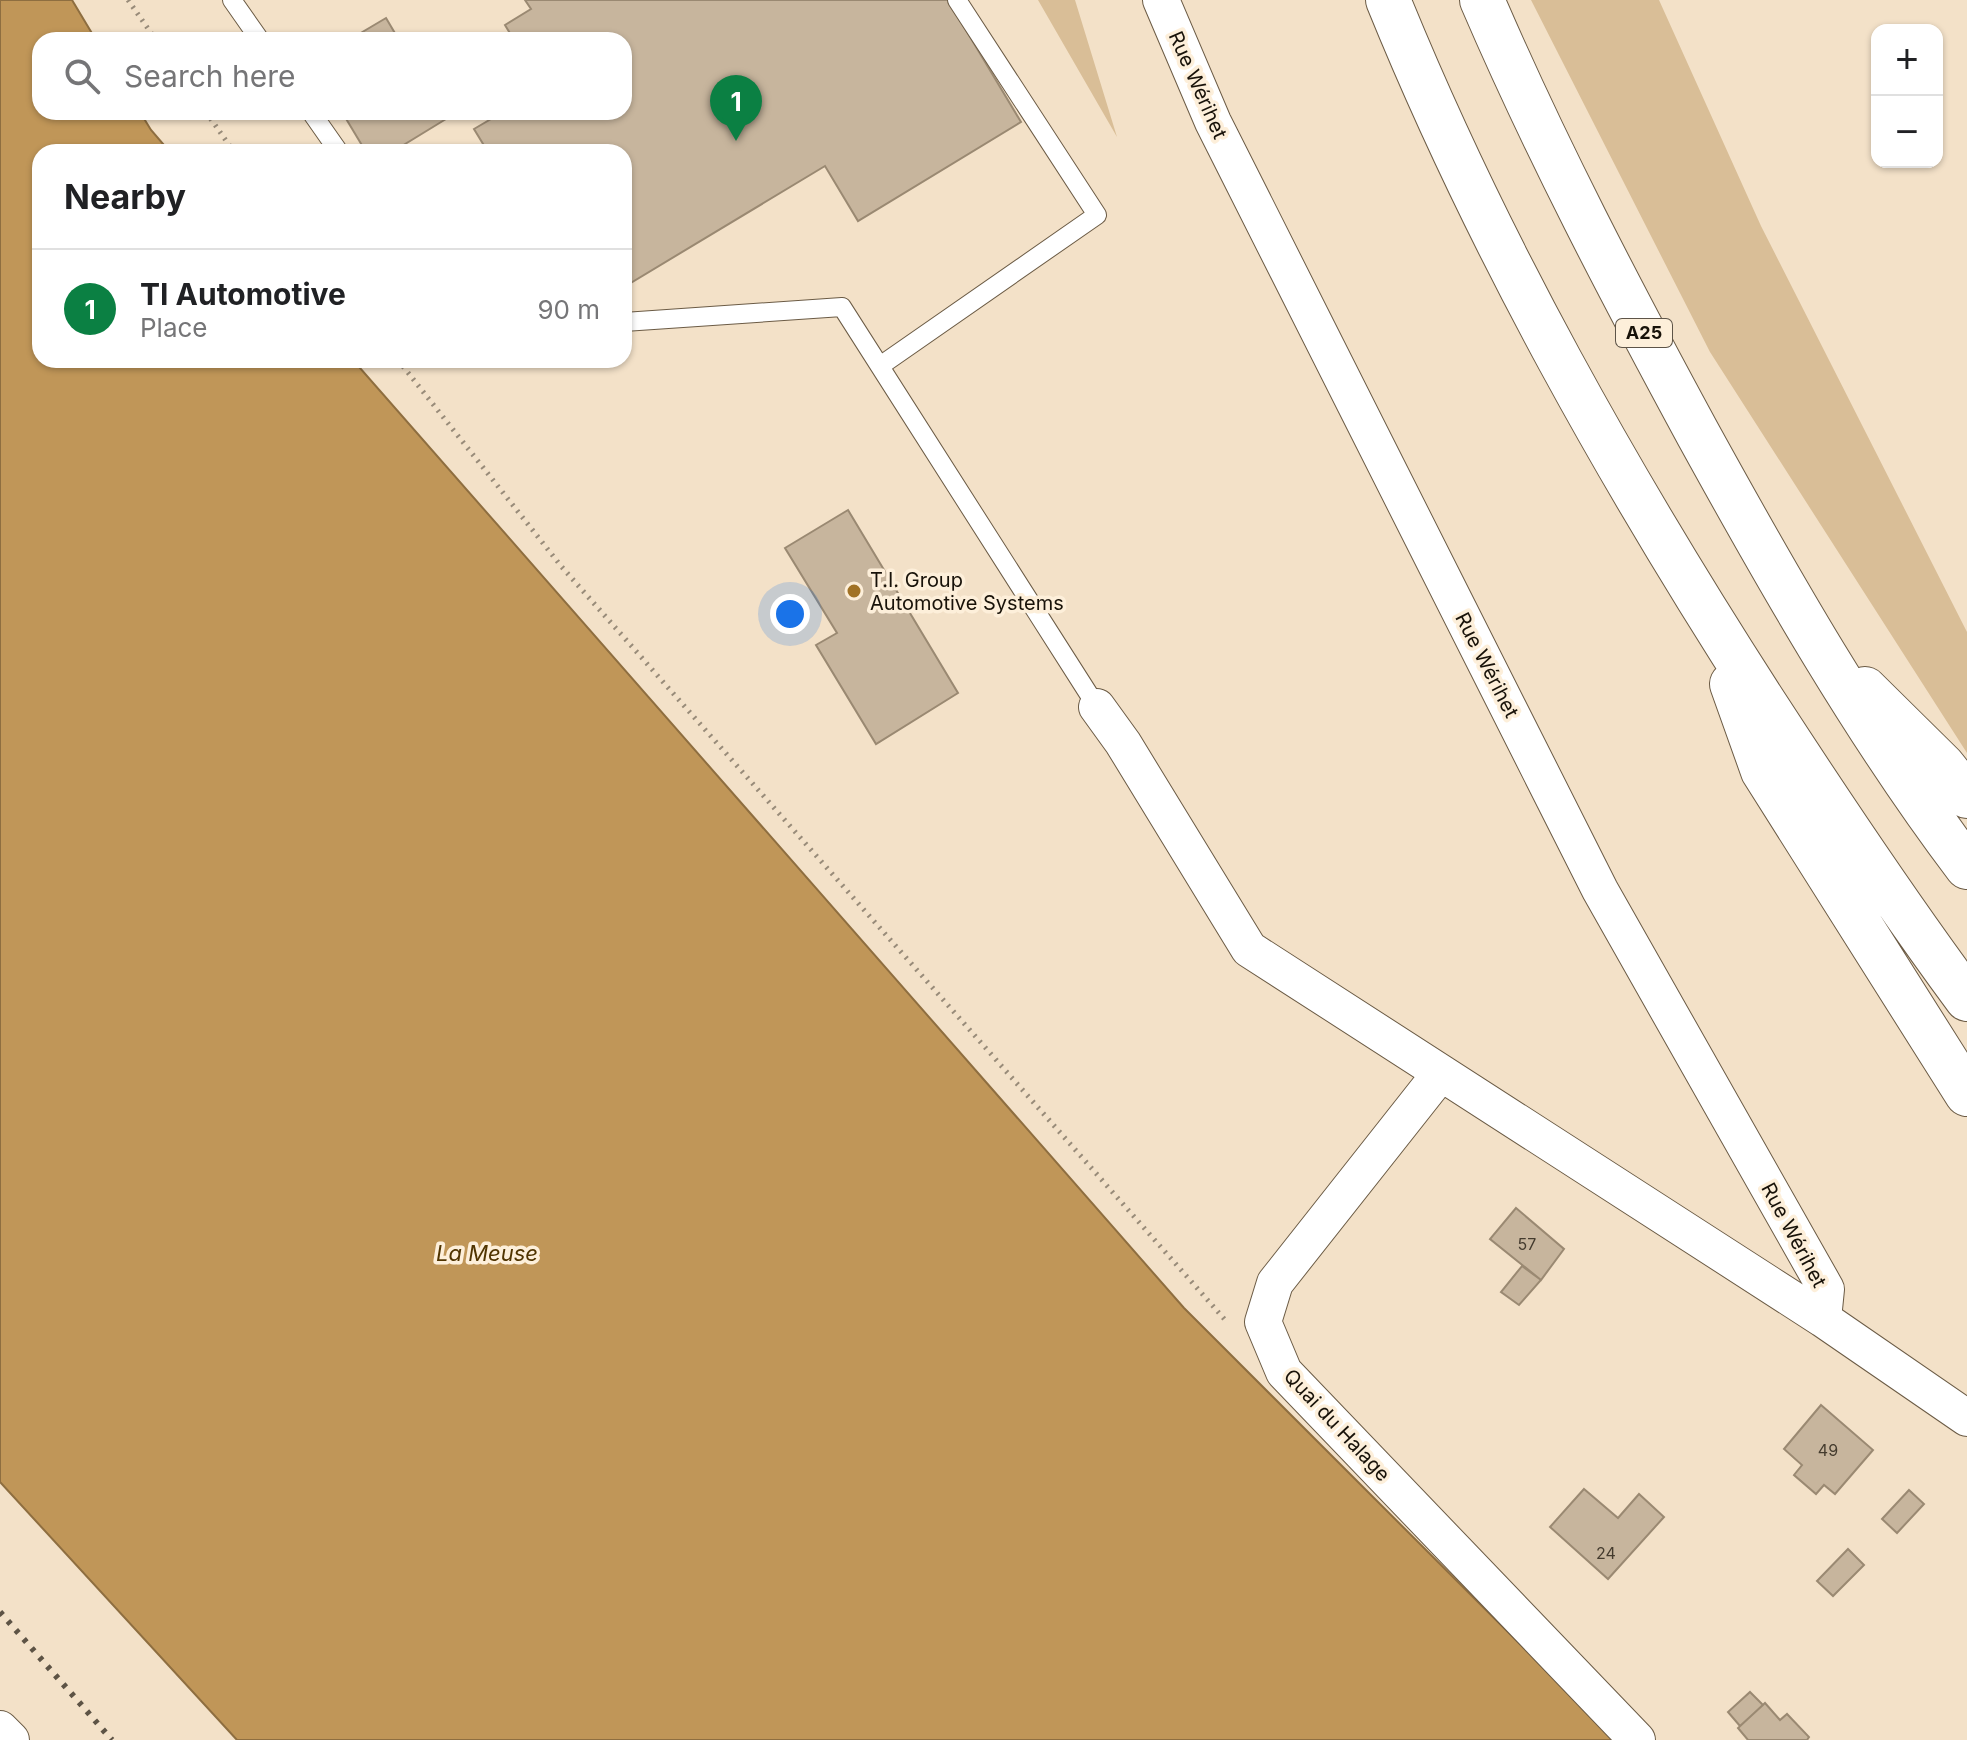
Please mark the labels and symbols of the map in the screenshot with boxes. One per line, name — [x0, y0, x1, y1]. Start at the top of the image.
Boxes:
street label: Rue Wérihet — [1164, 28, 1233, 143]
pin: 1 — [710, 75, 762, 141]
road number: A25 — [1616, 319, 1672, 347]
place label: T.I. Group Automotive Systems — [870, 568, 1064, 615]
marker: T.I. Group Automotive Systems — [845, 582, 863, 600]
your location — [770, 594, 810, 634]
street label: Rue Wérihet — [1450, 608, 1524, 722]
street label: Rue Wérihet — [1756, 1179, 1832, 1292]
house number: 57 — [1518, 1234, 1536, 1254]
water label: La Meuse — [436, 1240, 538, 1266]
street label: Quai du Halage — [1279, 1364, 1395, 1486]
house number: 49 — [1818, 1440, 1838, 1460]
house number: 24 — [1596, 1543, 1616, 1563]

